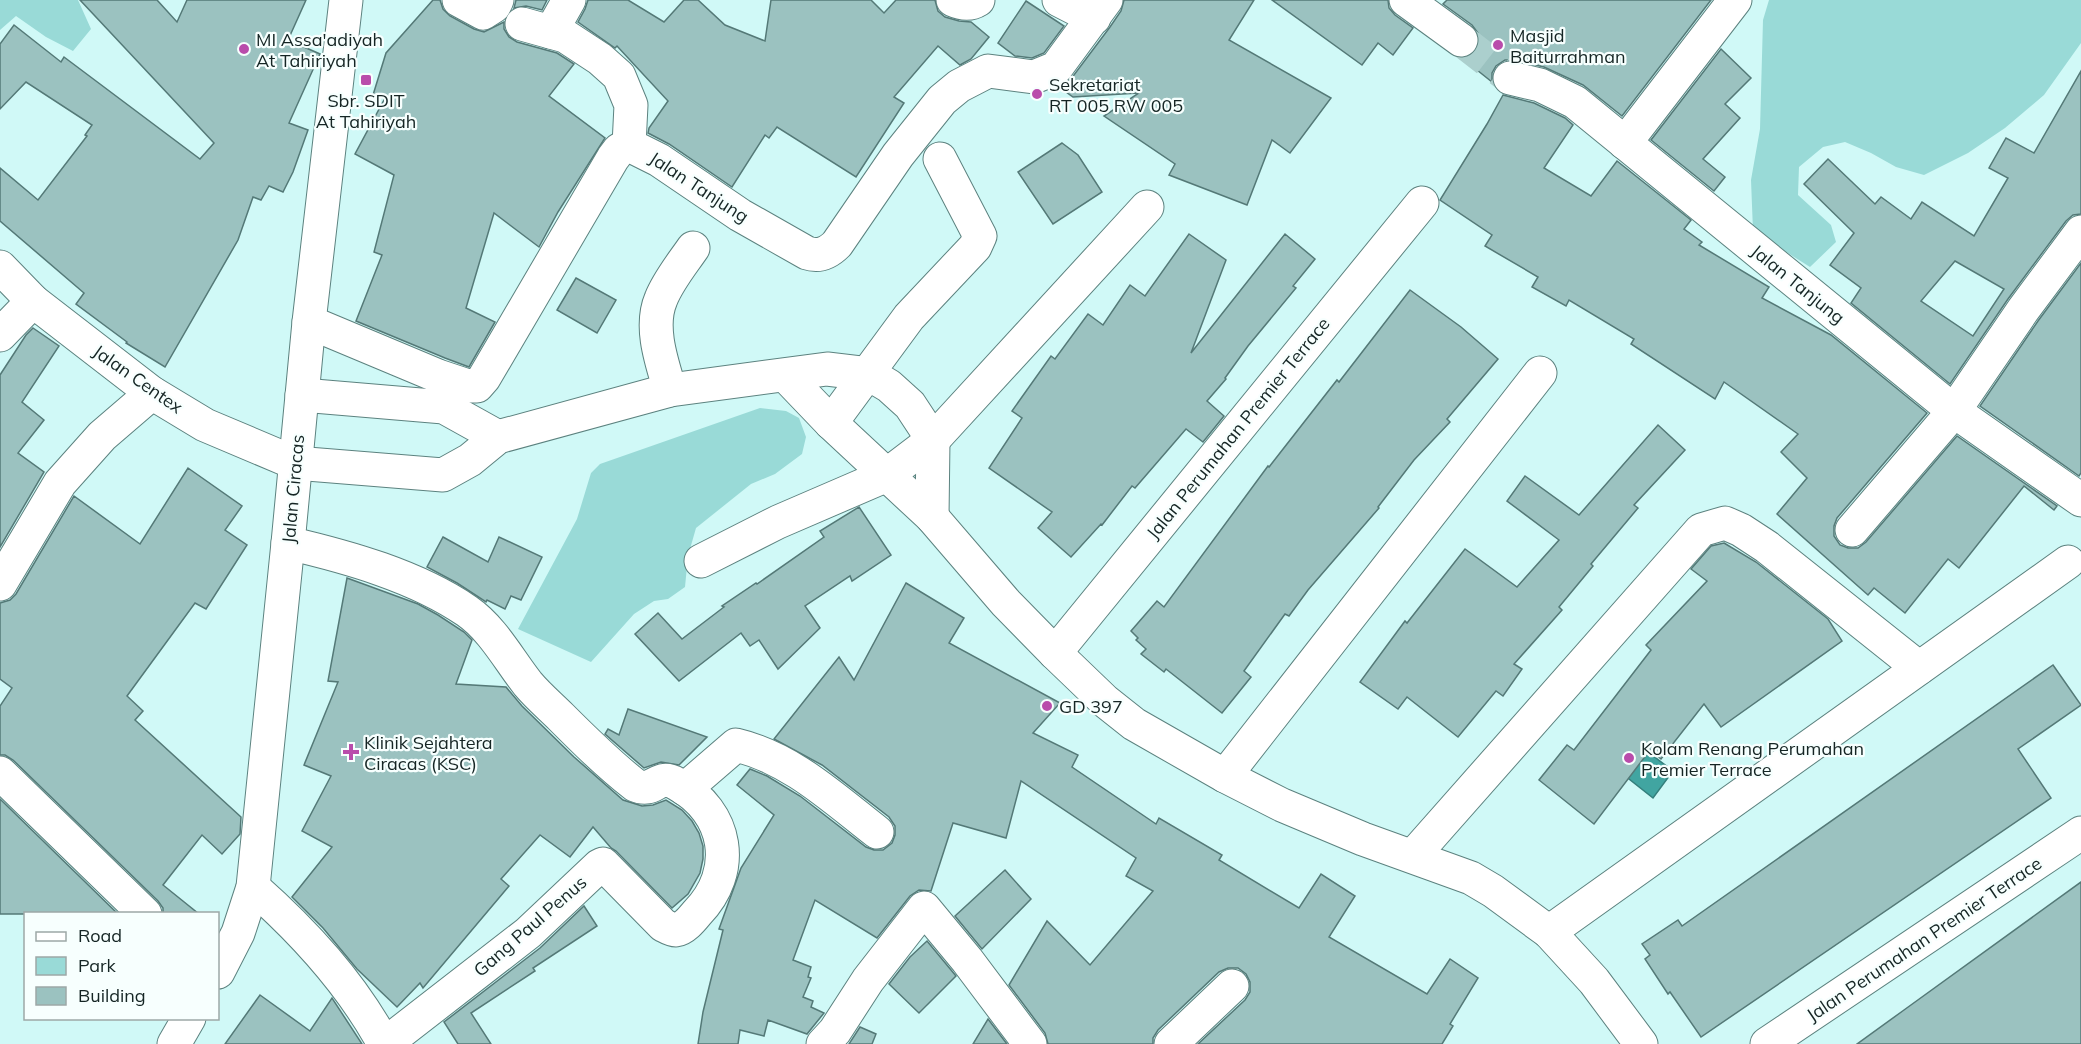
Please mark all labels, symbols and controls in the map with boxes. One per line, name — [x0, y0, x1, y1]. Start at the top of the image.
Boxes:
place label: Masjid Baiturrahman — [1510, 24, 1626, 68]
place label: MI Assa'adiyah At Tahiriyah — [256, 28, 383, 72]
marker: Masjid Baiturrahman — [1491, 38, 1505, 52]
marker: MI Assa'adiyah At Tahiriyah — [237, 42, 251, 56]
marker: Sbr. SDIT At Tahiriyah — [359, 73, 373, 87]
place label: Sekretariat RT 005 RW 005 — [1049, 73, 1183, 117]
marker: Sekretariat RT 005 RW 005 — [1030, 87, 1044, 101]
place label: Sbr. SDIT At Tahiriyah — [316, 89, 416, 133]
street label: Jalan Tanjung — [645, 146, 753, 228]
street label: Jalan Tanjung — [1746, 239, 1850, 329]
street label: Jalan Perumahan Premier Terrace — [1141, 312, 1335, 544]
street label: Jalan Centex — [89, 340, 188, 419]
street label: Jalan Ciracas — [277, 433, 309, 545]
place label: GD 397 — [1059, 695, 1123, 718]
marker: GD 397 — [1040, 699, 1054, 713]
place label: Klinik Sejahtera Ciracas (KSC) — [364, 731, 493, 775]
place label: Kolam Renang Perumahan Premier Terrace — [1641, 737, 1864, 781]
marker: Klinik Sejahtera Ciracas (KSC) — [342, 743, 360, 761]
marker: Kolam Renang Perumahan Premier Terrace — [1622, 751, 1636, 765]
street label: Jalan Perumahan Premier Terrace — [1802, 852, 2046, 1026]
street label: Gang Paul Penus — [469, 871, 591, 981]
legend — [24, 912, 219, 1020]
text: Road — [78, 924, 122, 947]
text: Park — [78, 954, 117, 977]
text: Building — [78, 984, 146, 1007]

